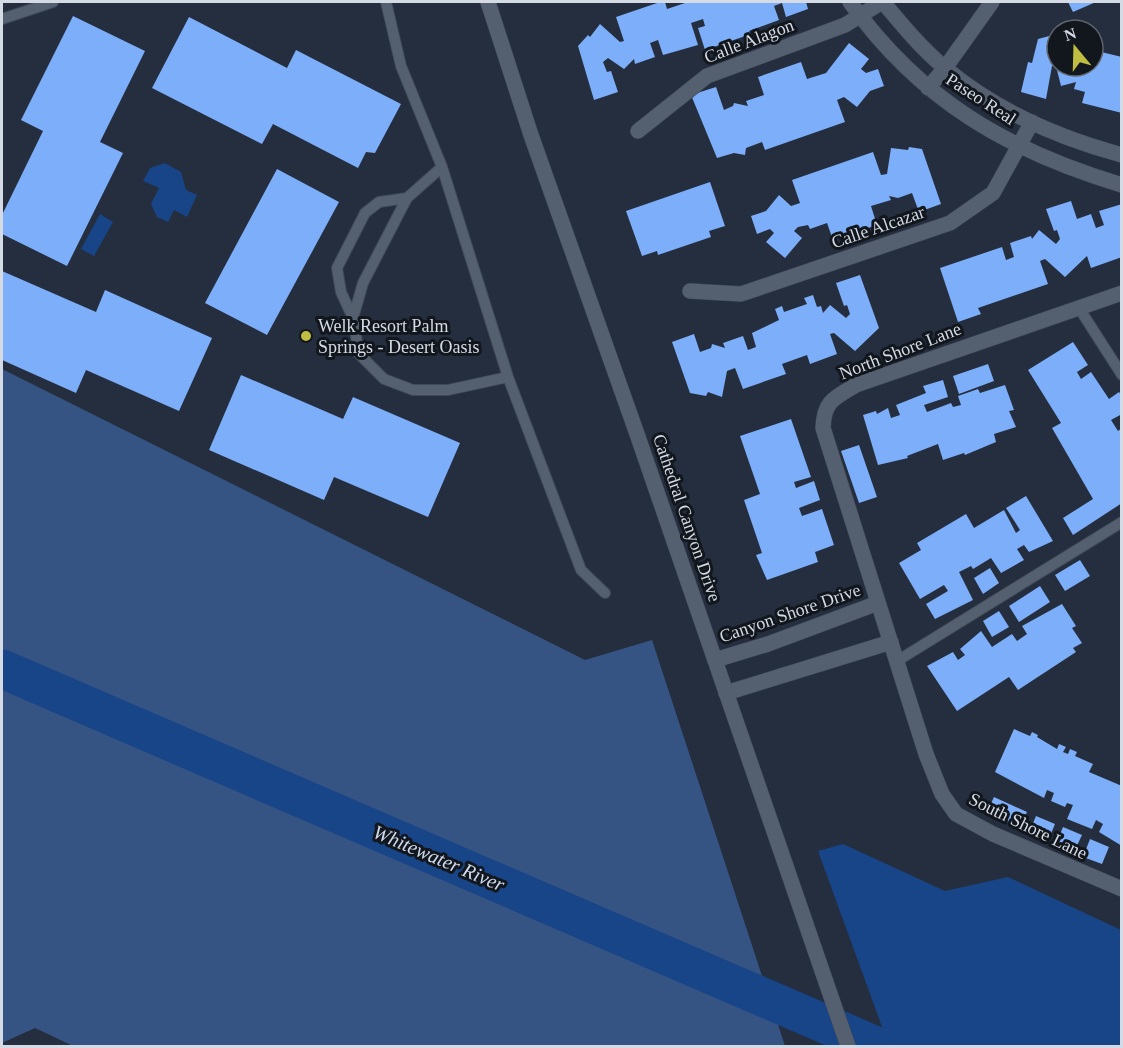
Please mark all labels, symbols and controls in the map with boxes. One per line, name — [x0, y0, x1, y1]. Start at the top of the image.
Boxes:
street label: Calle Alagon — [701, 15, 797, 67]
north arrow — [1045, 18, 1105, 78]
text: N — [1062, 24, 1079, 44]
street label: Paseo Real — [942, 69, 1020, 129]
street label: Calle Alcazar — [829, 202, 927, 252]
place label: Welk Resort Palm Springs - Desert Oasis — [318, 316, 479, 357]
street label: North Shore Lane — [836, 319, 964, 383]
marker: Welk Resort Palm Springs - Desert Oasis — [299, 329, 313, 343]
street label: Cathedral Canyon Drive — [649, 432, 725, 604]
street label: Canyon Shore Drive — [717, 579, 863, 647]
street label: South Shore Lane — [966, 789, 1090, 863]
water label: Whitewater River — [370, 820, 508, 896]

